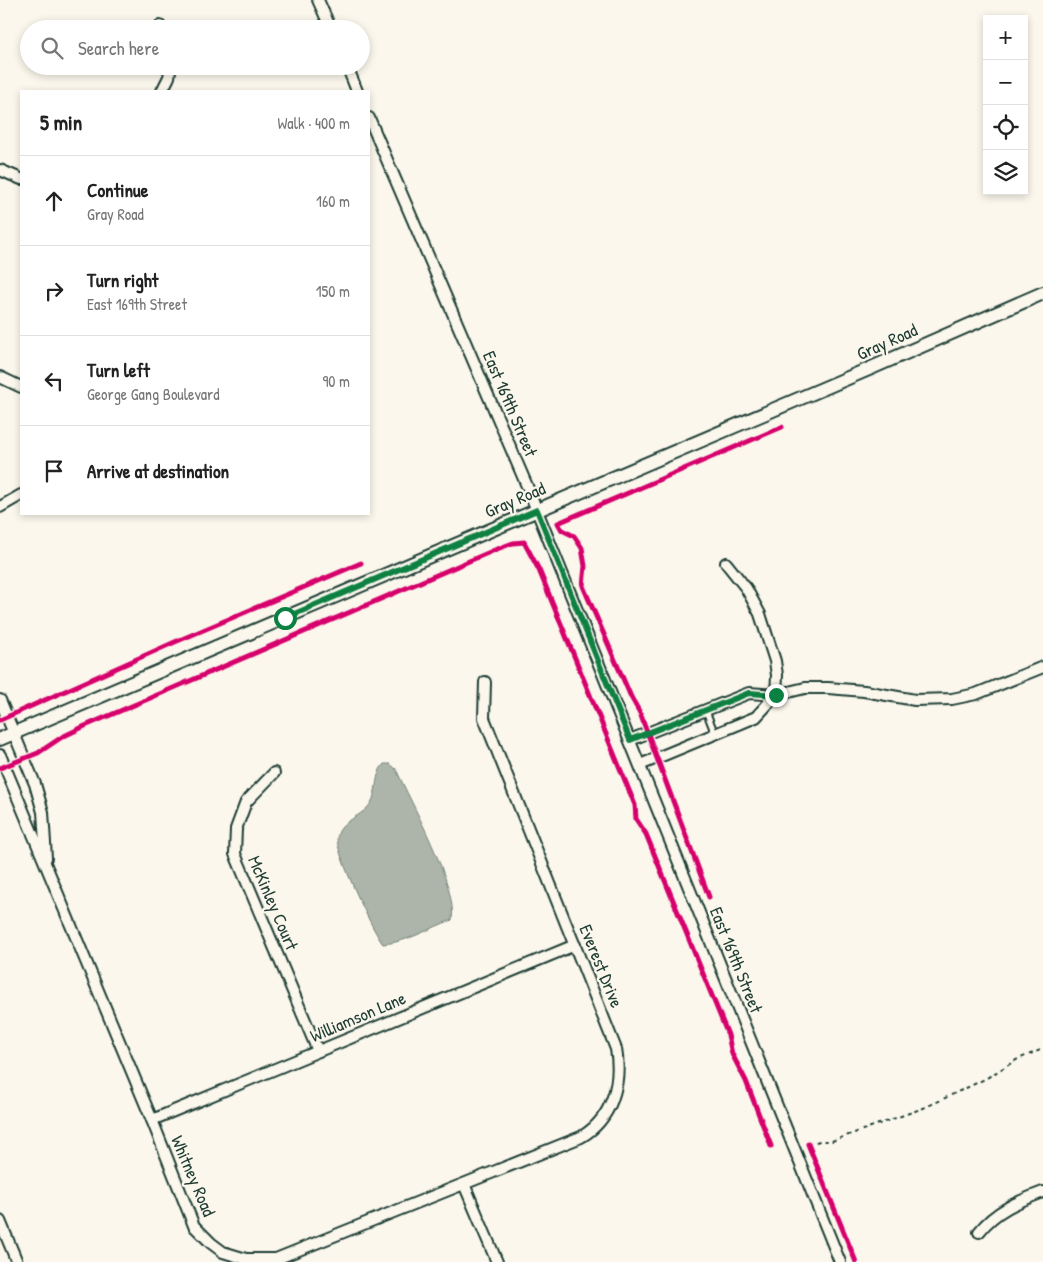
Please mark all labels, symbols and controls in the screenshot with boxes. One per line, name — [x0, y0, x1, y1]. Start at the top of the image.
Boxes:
map controls — [983, 15, 1028, 195]
button: + — [983, 15, 1028, 60]
search box — [20, 20, 370, 75]
icon: search — [38, 34, 66, 62]
text: Search here — [78, 35, 159, 61]
button: − — [983, 60, 1028, 105]
button: locate — [983, 105, 1028, 150]
text: 5 min — [40, 108, 82, 137]
text: Walk · 400 m — [278, 112, 350, 134]
button: layers — [983, 150, 1028, 195]
text: Continue — [87, 177, 148, 203]
icon: ahead — [40, 187, 68, 215]
text: 160 m — [316, 190, 350, 212]
text: Gray Road — [87, 203, 144, 225]
text: Turn right — [87, 267, 158, 293]
icon: right — [40, 277, 68, 305]
text: 150 m — [316, 280, 350, 302]
text: East 169th Street — [87, 293, 187, 315]
street label: Gray Road — [853, 317, 921, 366]
street label: East 169th Street — [477, 347, 544, 461]
text: Turn left — [87, 357, 150, 383]
icon: left — [40, 367, 68, 395]
text: 90 m — [322, 370, 350, 392]
text: George Gang Boulevard — [87, 383, 219, 405]
icon: arrive — [40, 457, 68, 485]
text: Arrive at destination — [87, 458, 229, 484]
street label: Gray Road — [481, 476, 549, 524]
route start — [274, 607, 297, 630]
route end — [765, 684, 788, 707]
street label: McKinley Court — [242, 852, 305, 955]
street label: East 169th Street — [704, 903, 769, 1017]
street label: Everest Drive — [573, 921, 629, 1011]
street label: Williamson Lane — [306, 985, 410, 1048]
street label: Whitney Road — [165, 1132, 222, 1220]

